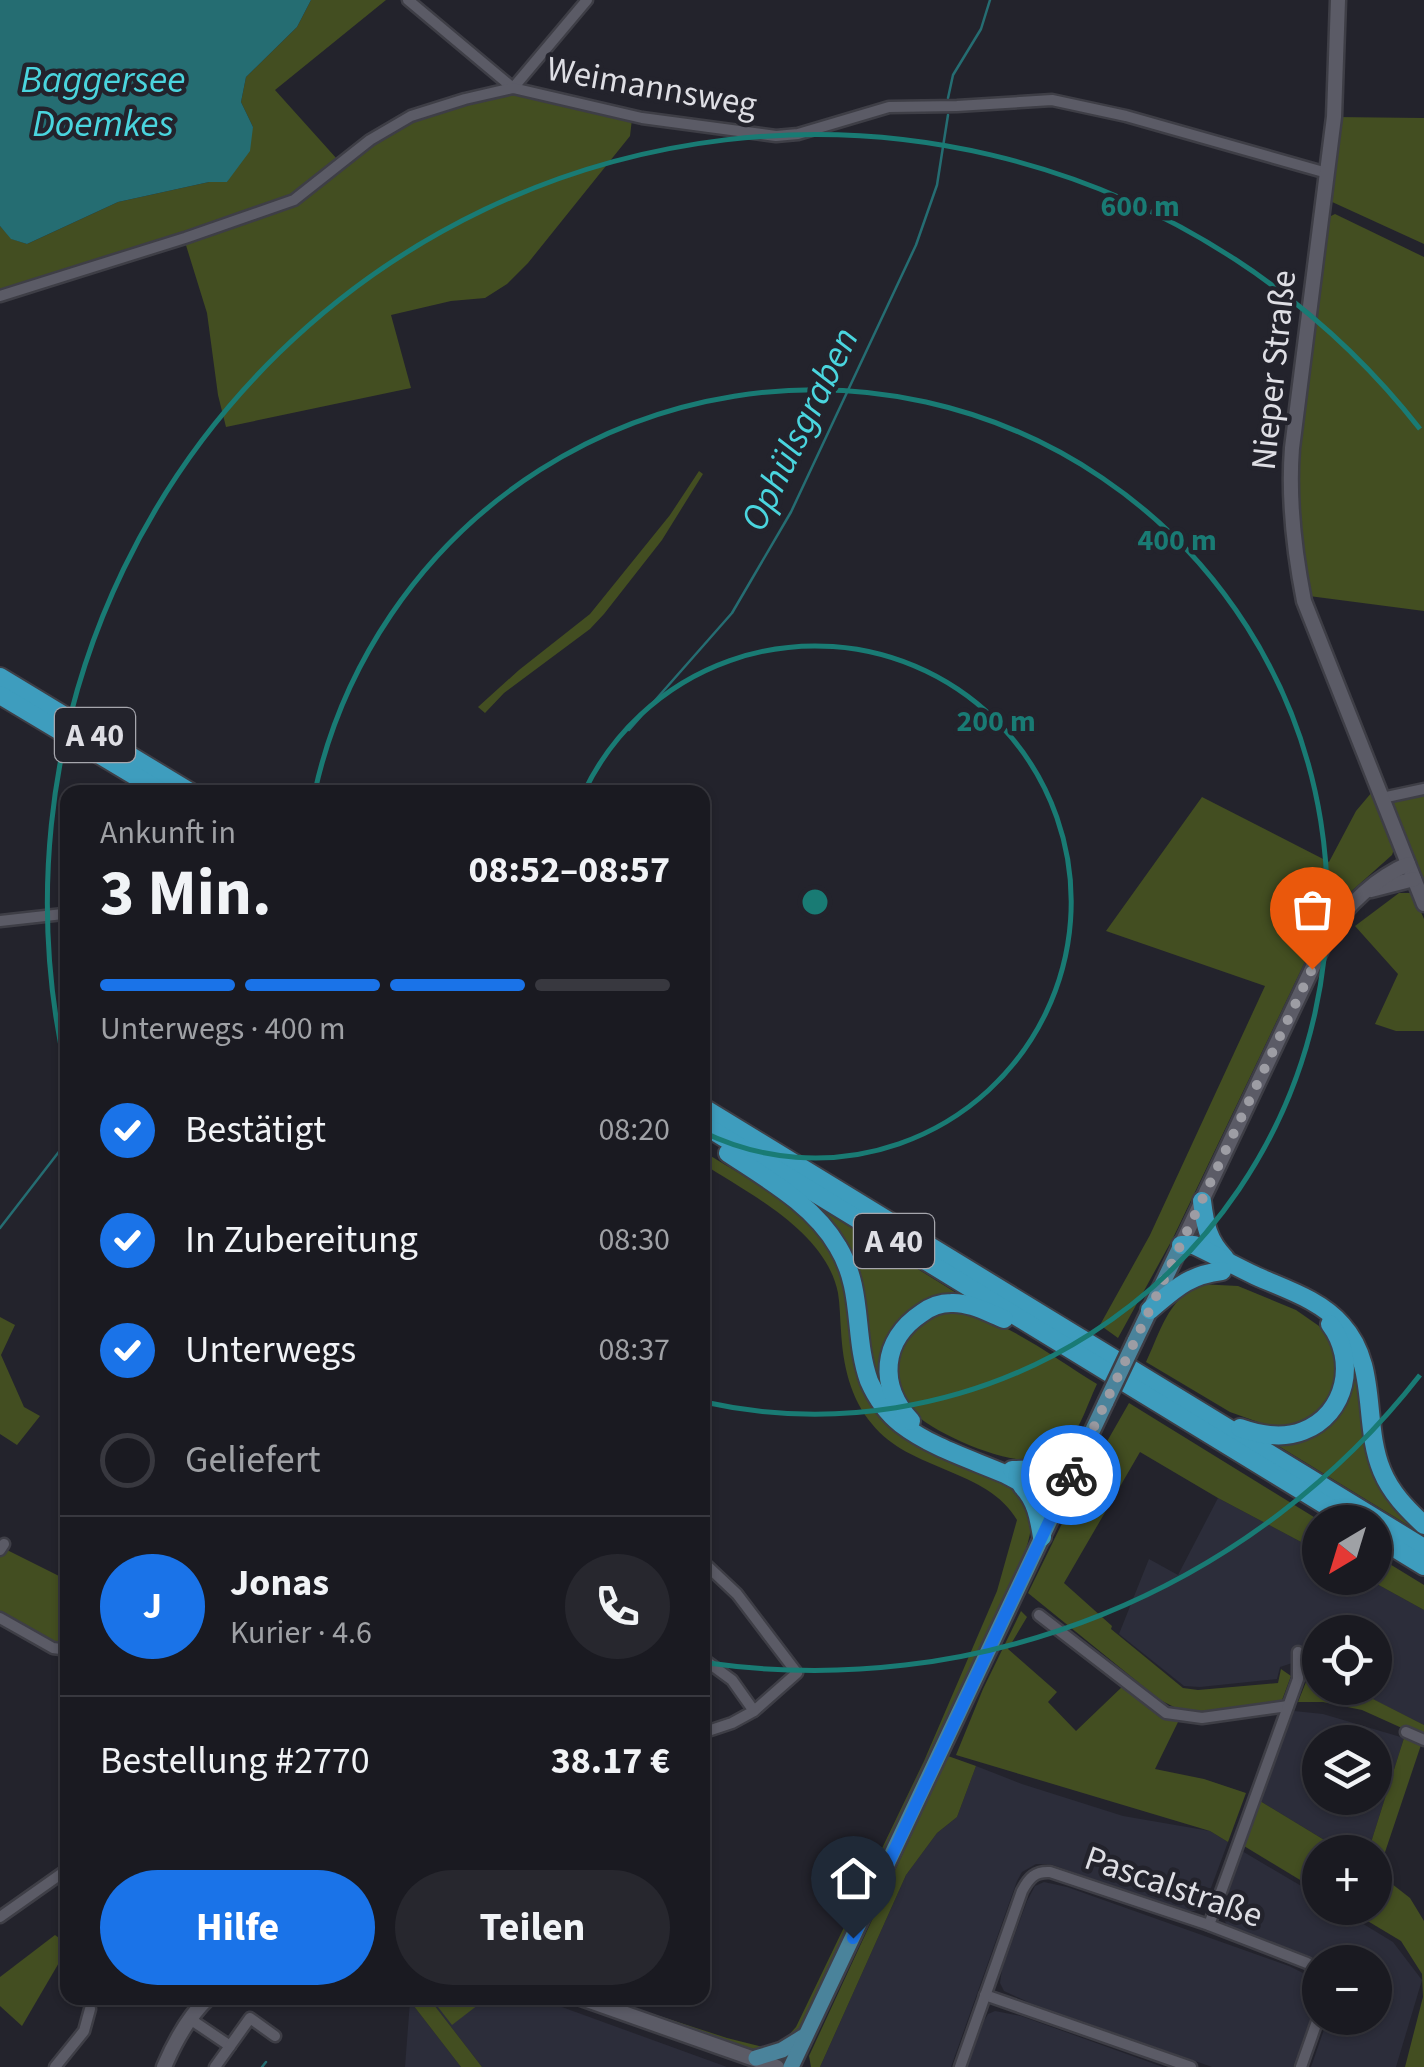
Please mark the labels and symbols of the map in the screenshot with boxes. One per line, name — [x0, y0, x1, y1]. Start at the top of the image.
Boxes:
street label: Weimannsweg — [543, 44, 761, 130]
water label: Baggersee Doemkes — [20, 53, 186, 151]
text: 600 m — [1100, 185, 1180, 228]
street label: Nieper Straße — [1239, 268, 1309, 473]
water label: Ophülsgraben — [727, 319, 872, 540]
text: 400 m — [1137, 519, 1217, 562]
text: 200 m — [956, 700, 1036, 743]
road number: A 40 — [55, 708, 135, 762]
pin — [1270, 867, 1355, 970]
centre of rings — [797, 884, 833, 920]
road number: A 40 — [854, 1214, 934, 1268]
courier — [1021, 1425, 1121, 1525]
north arrow — [1302, 1505, 1392, 1595]
street label: Pascalstraße — [1078, 1833, 1269, 1941]
pin — [811, 1836, 896, 1939]

